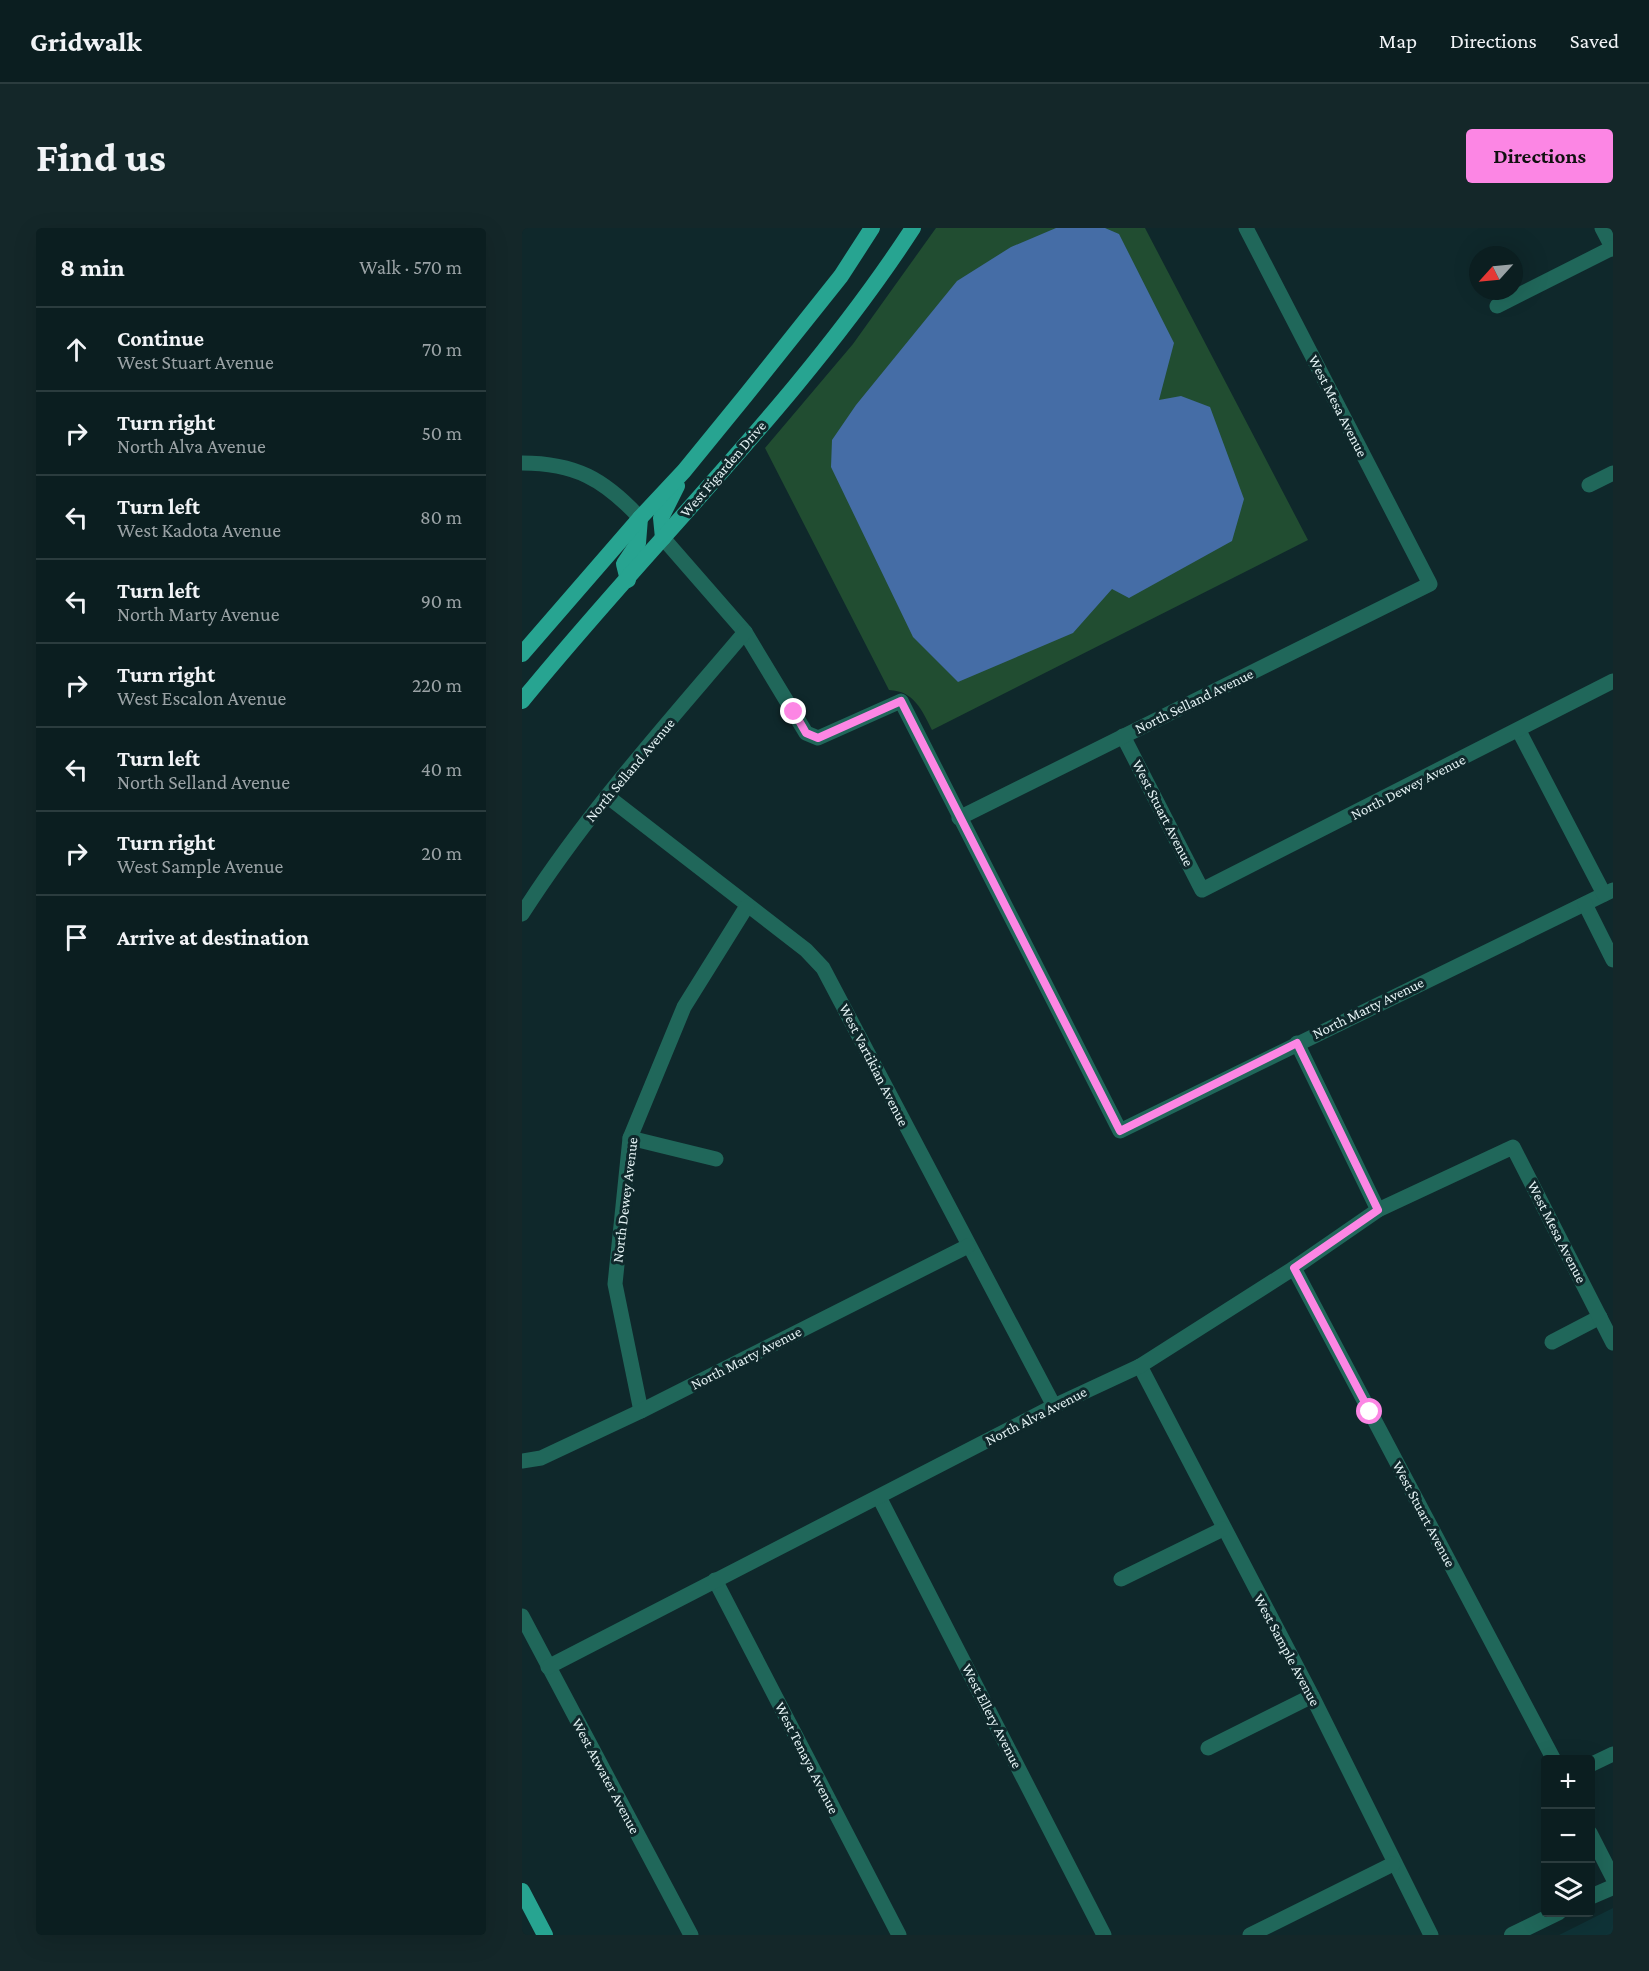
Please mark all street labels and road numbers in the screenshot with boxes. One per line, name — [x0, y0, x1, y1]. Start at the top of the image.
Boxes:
street label: West Mesa Avenue — [1305, 352, 1371, 460]
street label: West Figarden Drive — [677, 418, 770, 521]
street label: North Selland Avenue — [1132, 665, 1256, 737]
street label: North Selland Avenue — [582, 715, 678, 825]
street label: North Dewey Avenue — [1348, 751, 1469, 824]
street label: West Stuart Avenue — [1129, 757, 1197, 869]
street label: North Marty Avenue — [1310, 974, 1427, 1043]
street label: West Vartikian Avenue — [836, 1001, 912, 1129]
street label: North Dewey Avenue — [609, 1136, 642, 1264]
street label: West Mesa Avenue — [1524, 1178, 1590, 1286]
street label: North Marty Avenue — [688, 1323, 805, 1394]
street label: North Alva Avenue — [983, 1383, 1090, 1448]
street label: West Stuart Avenue — [1389, 1458, 1459, 1570]
street label: West Sample Avenue — [1250, 1591, 1324, 1710]
street label: West Ellery Avenue — [958, 1661, 1025, 1772]
street label: West Tenaya Avenue — [771, 1699, 842, 1817]
street label: West Atwater Avenue — [569, 1716, 643, 1837]

